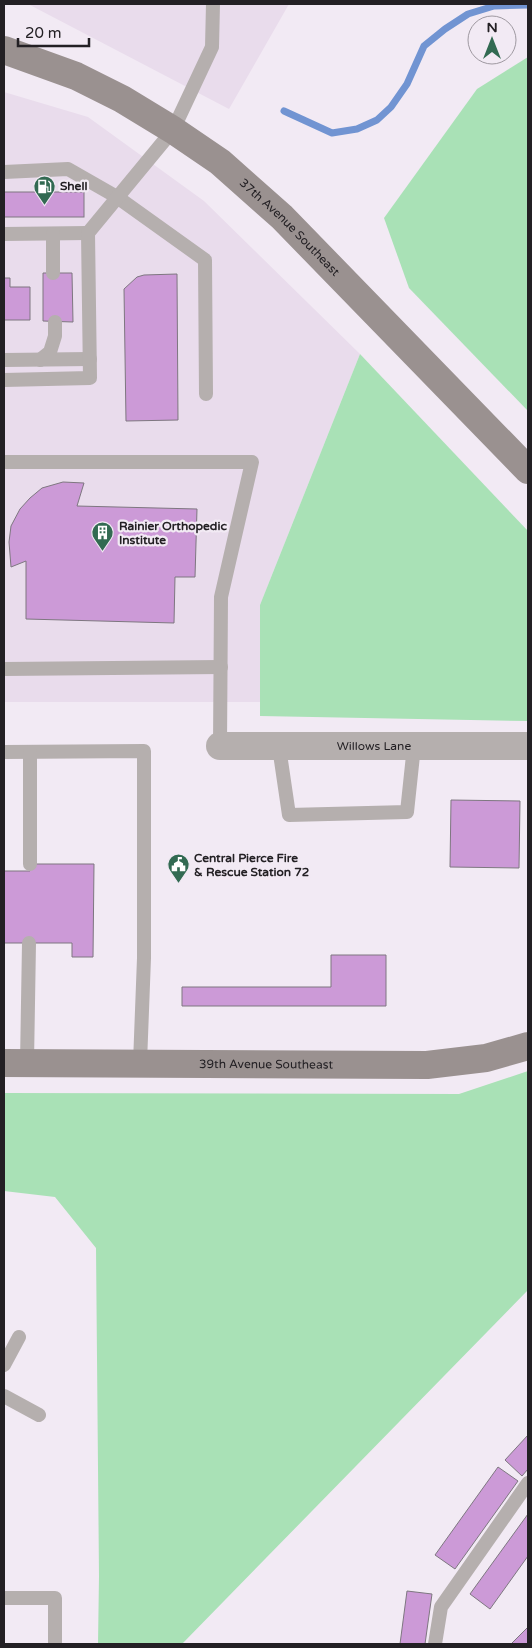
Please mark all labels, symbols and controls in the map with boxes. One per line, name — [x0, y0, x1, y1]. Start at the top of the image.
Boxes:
scale bar — [18, 15, 89, 47]
north arrow — [467, 15, 517, 65]
text: N — [486, 19, 498, 36]
text: 20 m — [25, 24, 62, 42]
fuel station icon: Shell — [32, 174, 56, 205]
street label: 37th Avenue Southeast — [237, 176, 343, 279]
place label: Shell — [60, 179, 87, 193]
place label: Rainier Orthopedic Institute — [119, 519, 227, 547]
building icon: Rainier Orthopedic Institute — [91, 521, 115, 552]
street label: Willows Lane — [337, 739, 411, 753]
place label: Central Pierce Fire & Rescue Station 72 — [194, 851, 309, 879]
public building icon: Central Pierce Fire & Rescue Station 72 — [166, 853, 190, 884]
street label: 39th Avenue Southeast — [199, 1057, 333, 1072]

